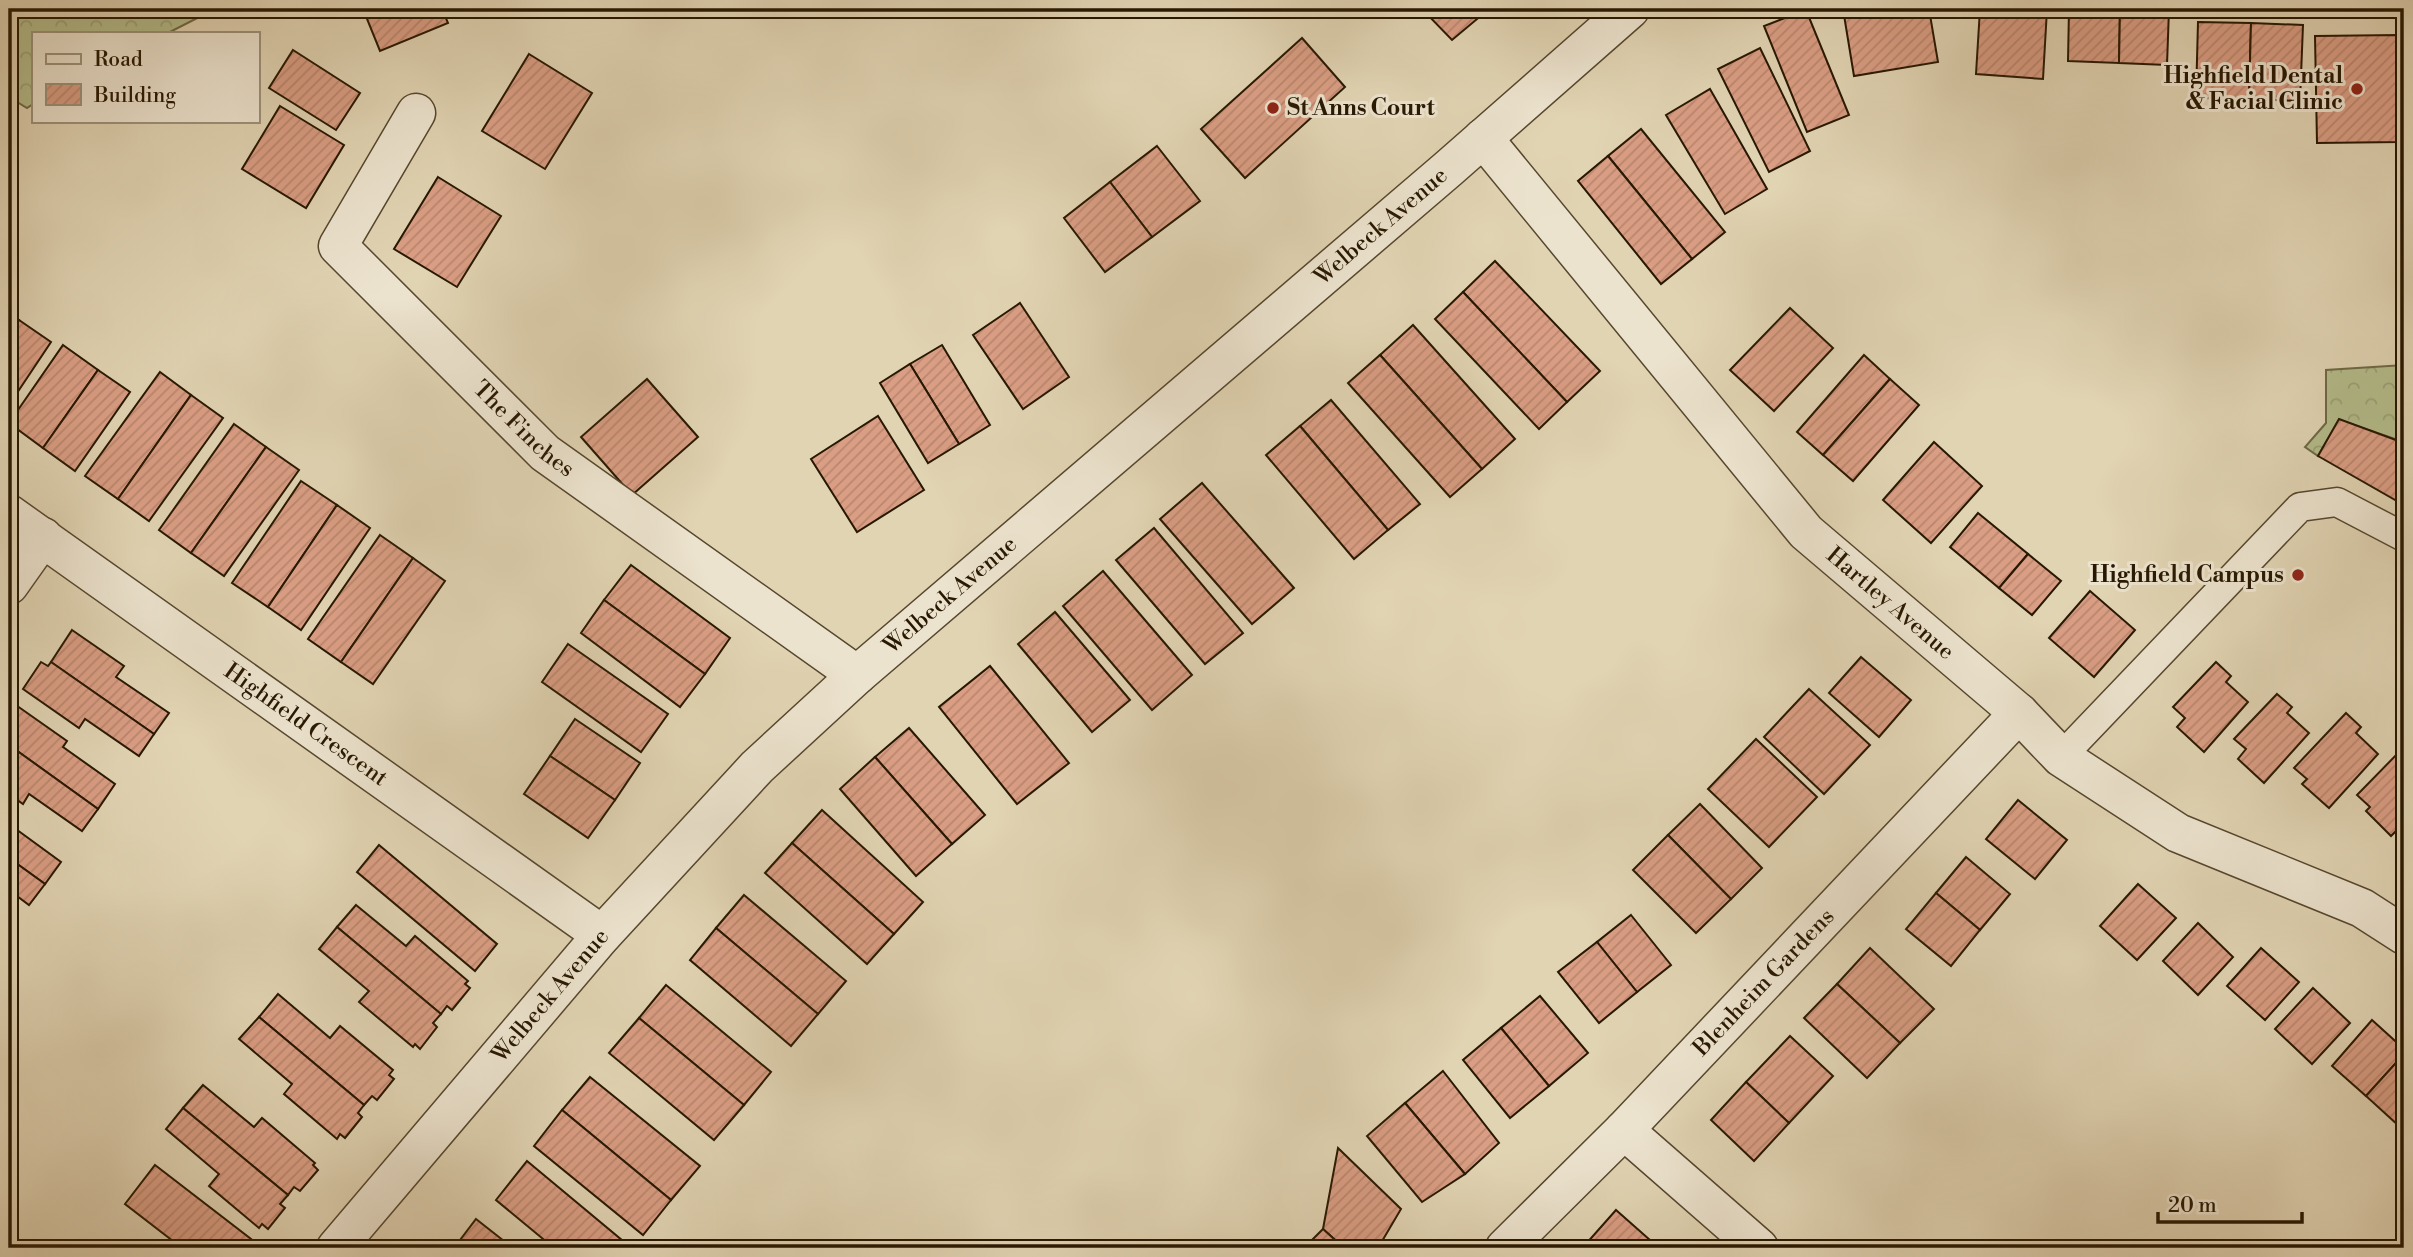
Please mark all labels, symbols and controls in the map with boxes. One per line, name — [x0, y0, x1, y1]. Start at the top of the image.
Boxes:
legend — [32, 32, 259, 122]
text: Road — [94, 47, 143, 73]
place label: Highfield Dental & Facial Clinic — [2164, 62, 2343, 116]
marker: Highfield Dental & Facial Clinic — [2349, 81, 2365, 97]
text: Building — [93, 83, 176, 109]
place label: St Anns Court — [1287, 94, 1436, 122]
marker: St Anns Court — [1265, 100, 1281, 116]
street label: Welbeck Avenue — [1308, 162, 1453, 292]
street label: The Finches — [467, 375, 580, 483]
street label: Welbeck Avenue — [877, 530, 1023, 661]
street label: Hartley Avenue — [1820, 541, 1960, 666]
place label: Highfield Campus — [2090, 561, 2284, 589]
marker: Highfield Campus — [2290, 567, 2306, 583]
street label: Highfield Crescent — [218, 657, 393, 792]
street label: Blenheim Gardens — [1687, 903, 1840, 1063]
street label: Welbeck Avenue — [485, 923, 615, 1069]
scale bar — [2158, 1180, 2301, 1224]
text: 20 m — [2168, 1193, 2217, 1219]

